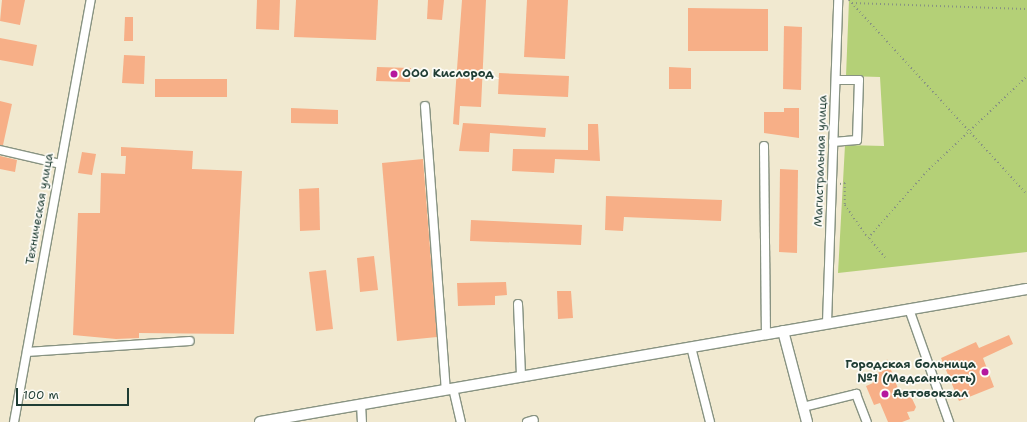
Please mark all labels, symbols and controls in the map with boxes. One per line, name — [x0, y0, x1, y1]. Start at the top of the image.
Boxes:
place label: ООО Кислород — [402, 67, 494, 81]
marker: ООО Кислород — [389, 69, 399, 79]
street label: Магистральная улица — [811, 95, 831, 227]
street label: Техническая улица — [23, 152, 57, 266]
place label: Городская больница №1 (Медсанчасть) — [845, 358, 976, 386]
marker: Городская больница №1 (Медсанчасть) — [979, 366, 991, 378]
scale bar — [18, 380, 131, 406]
text: 100 m — [23, 387, 59, 403]
place label: Автовокзал — [893, 387, 968, 401]
marker: Автовокзал — [880, 389, 890, 399]

